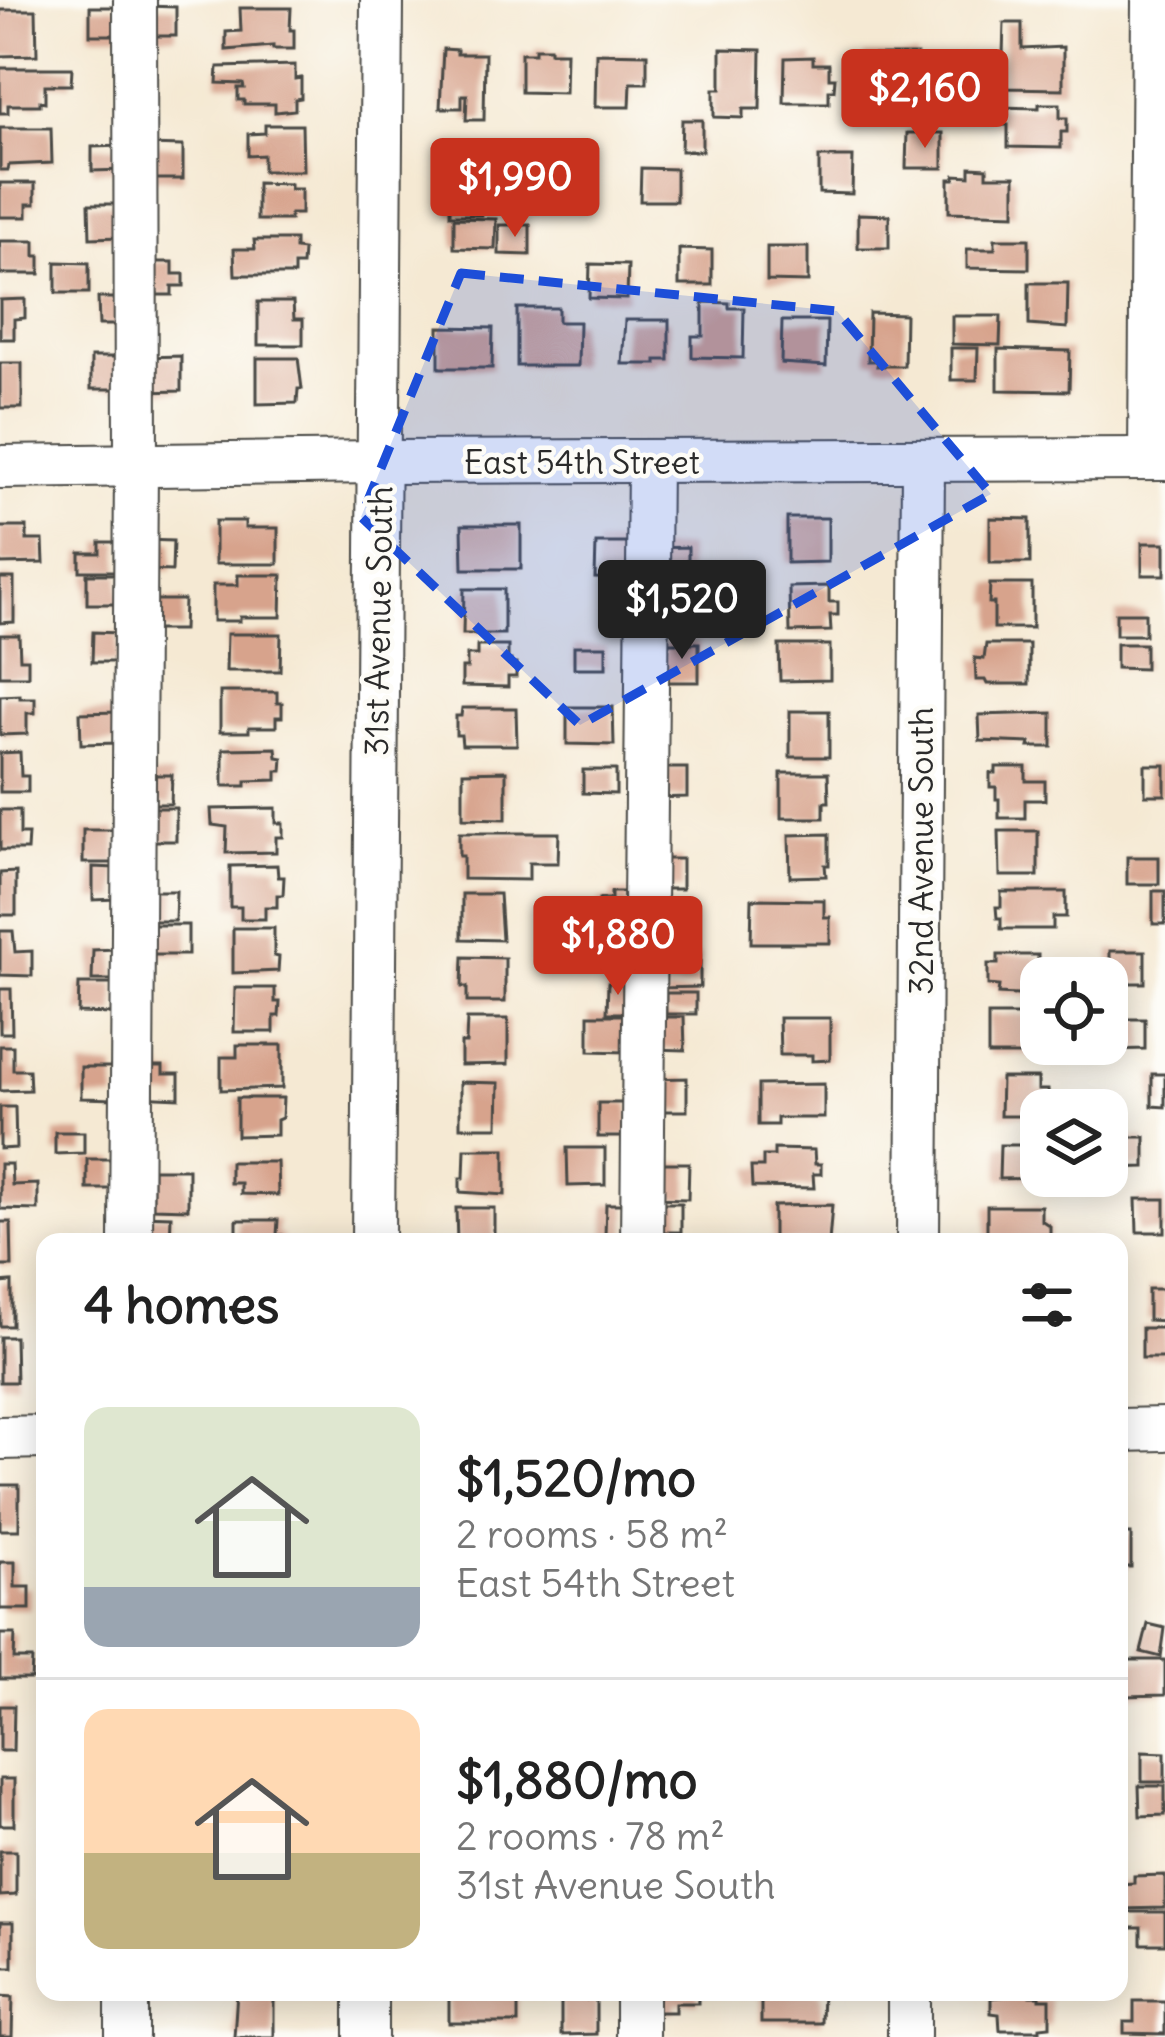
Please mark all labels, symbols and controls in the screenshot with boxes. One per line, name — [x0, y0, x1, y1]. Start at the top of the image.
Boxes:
pin: $2,160 — [827, 49, 1023, 151]
text: $2,160 — [868, 63, 982, 112]
pin: $1,990 — [417, 138, 613, 240]
text: $1,990 — [457, 152, 573, 201]
street label: East 54th Street — [464, 441, 700, 483]
street label: 31st Avenue South — [355, 486, 401, 756]
pin: $1,520 — [584, 560, 780, 662]
text: $1,520 — [625, 574, 739, 623]
street label: 32nd Avenue South — [900, 707, 942, 995]
pin: $1,880 — [520, 896, 716, 998]
text: $1,880 — [560, 910, 676, 959]
map controls — [1020, 957, 1128, 1197]
button: locate — [1020, 957, 1128, 1065]
button: layers — [1020, 1089, 1128, 1197]
icon: filters — [1014, 1272, 1080, 1338]
text: 4 homes — [84, 1273, 279, 1337]
text: $1,520/mo — [456, 1446, 696, 1510]
icon: home — [180, 1455, 324, 1599]
text: 2 rooms · 58 m² — [456, 1510, 728, 1559]
text: East 54th Street — [456, 1559, 735, 1608]
text: $1,880/mo — [456, 1748, 697, 1812]
icon: home — [180, 1757, 324, 1901]
text: 2 rooms · 78 m² — [456, 1812, 725, 1861]
text: 31st Avenue South — [456, 1861, 775, 1910]

